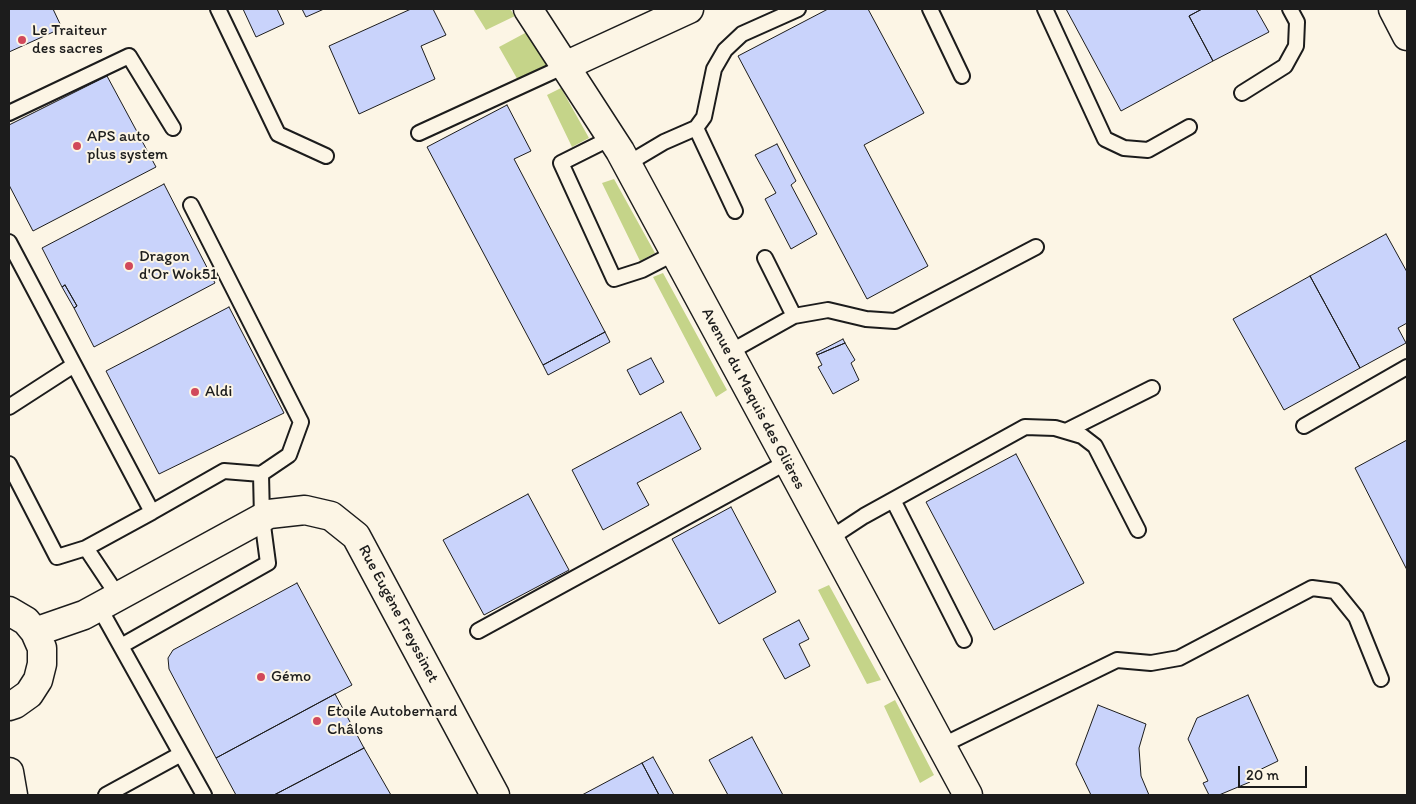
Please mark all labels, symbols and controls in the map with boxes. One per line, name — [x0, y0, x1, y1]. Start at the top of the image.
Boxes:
place label: Le Traiteur des sacres — [32, 21, 107, 59]
marker: Le Traiteur des sacres — [16, 34, 28, 46]
place label: APS auto plus system — [87, 127, 168, 165]
marker: APS auto plus system — [71, 140, 83, 152]
place label: Dragon d'Or Wok51 — [139, 247, 217, 285]
marker: Dragon d'Or Wok51 — [123, 260, 135, 272]
street label: Avenue du Maquis des Glières — [697, 305, 809, 493]
place label: Aldi — [205, 382, 232, 402]
marker: Aldi — [189, 386, 201, 398]
street label: Rue Eugène Freyssinet — [354, 542, 442, 686]
place label: Gémo — [271, 667, 311, 687]
marker: Gémo — [255, 671, 267, 683]
place label: Etoile Autobernard Châlons — [327, 702, 458, 740]
marker: Etoile Autobernard Châlons — [311, 715, 323, 727]
scale bar — [1241, 756, 1310, 788]
text: 20 m — [1246, 766, 1279, 784]

